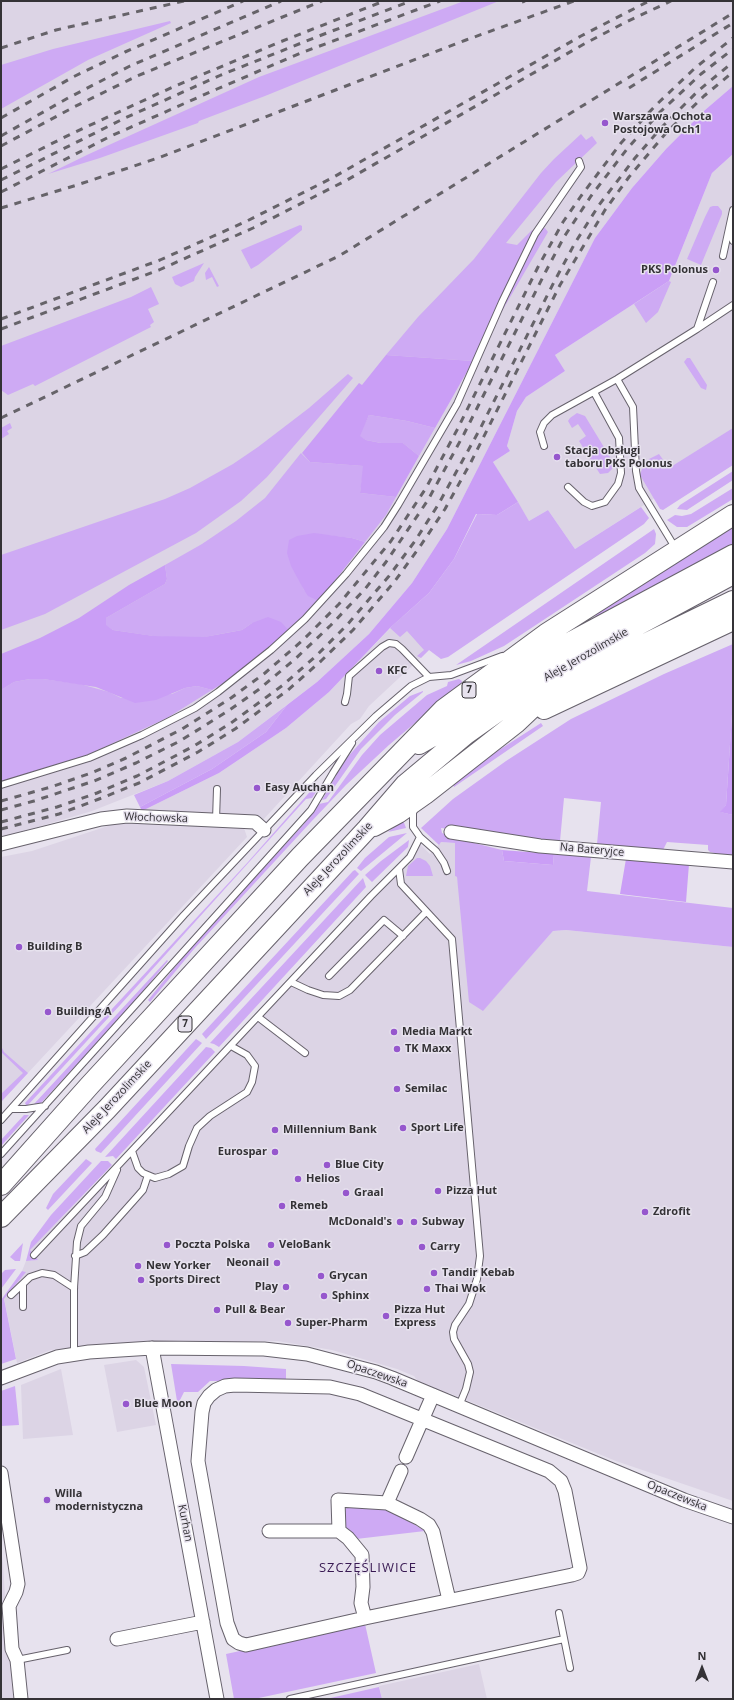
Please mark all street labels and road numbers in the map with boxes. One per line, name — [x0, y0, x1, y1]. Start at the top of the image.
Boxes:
street label: Aleje Jerozolimskie — [541, 625, 631, 685]
road number: 7 — [462, 682, 476, 698]
street label: Włochowska — [124, 810, 188, 826]
street label: Aleje Jerozolimskie — [301, 820, 375, 898]
street label: Na Bateryjce — [559, 841, 625, 859]
road number: 7 — [178, 1016, 192, 1032]
street label: Aleje Jerozolimskie — [80, 1058, 154, 1136]
street label: Opaczewska — [345, 1357, 409, 1391]
street label: Opaczewska — [645, 1478, 709, 1514]
street label: Kurhan — [175, 1503, 195, 1543]

